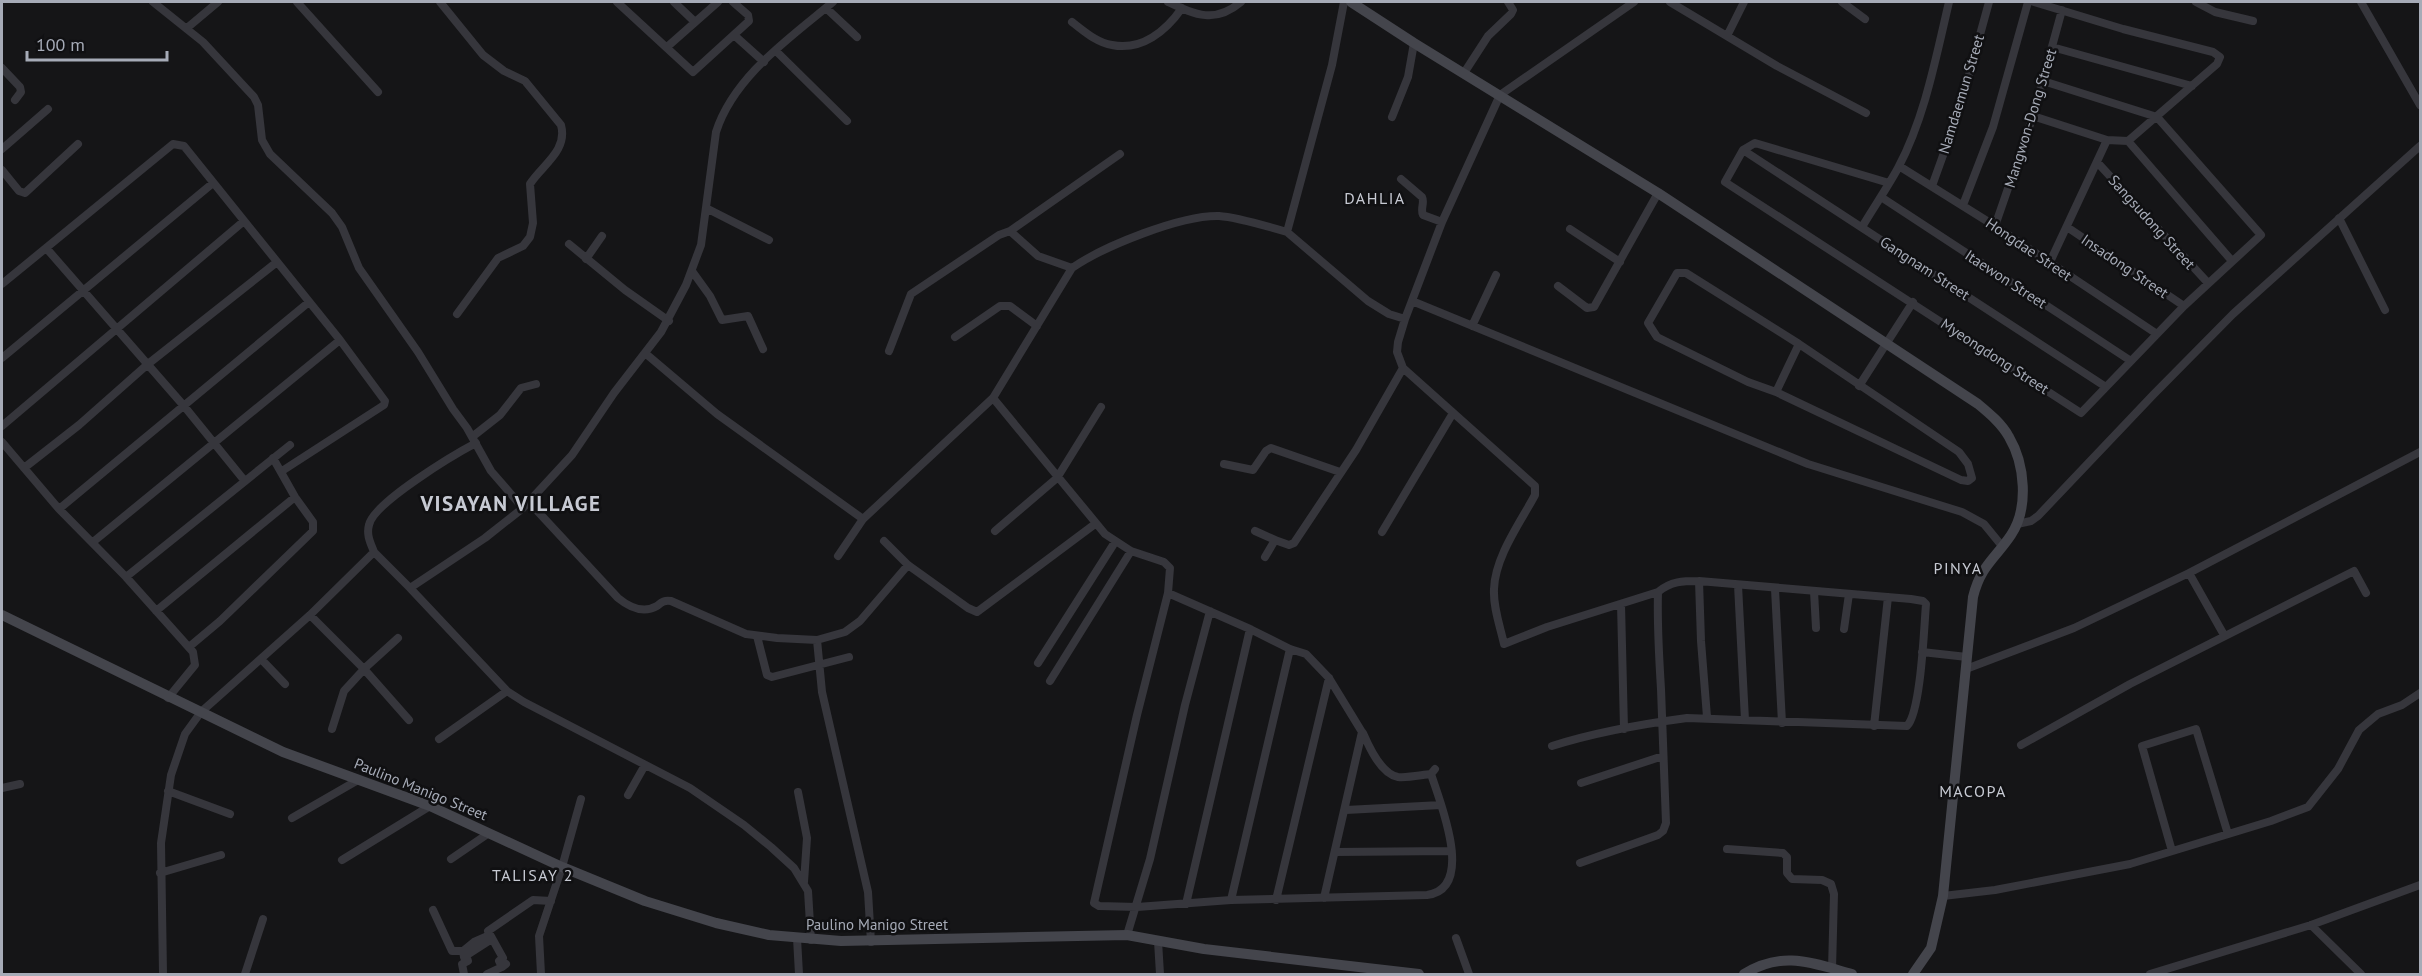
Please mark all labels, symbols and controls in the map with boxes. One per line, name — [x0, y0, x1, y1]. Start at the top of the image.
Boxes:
scale bar — [27, 24, 166, 62]
street label: Namdaemun Street — [1934, 32, 1988, 156]
text: 100 m — [36, 33, 85, 56]
street label: Mangwon-Dong Street — [2000, 46, 2060, 190]
street label: Sangsudong Street — [2105, 171, 2199, 273]
district label: DAHLIA — [1344, 188, 1406, 208]
street label: Hongdae Street — [1982, 213, 2076, 285]
street label: Insadong Street — [2078, 230, 2172, 302]
street label: Gangnam Street — [1877, 232, 1973, 304]
street label: Itaewon Street — [1962, 245, 2050, 313]
street label: Myeongdong Street — [1937, 314, 2053, 398]
district label: VISAYAN VILLAGE — [419, 490, 602, 517]
district label: PINYA — [1933, 558, 1983, 578]
street label: Paulino Manigo Street — [352, 754, 490, 824]
district label: MACOPA — [1939, 781, 2007, 801]
district label: TALISAY 2 — [492, 865, 574, 885]
street label: Paulino Manigo Street — [806, 915, 948, 934]

